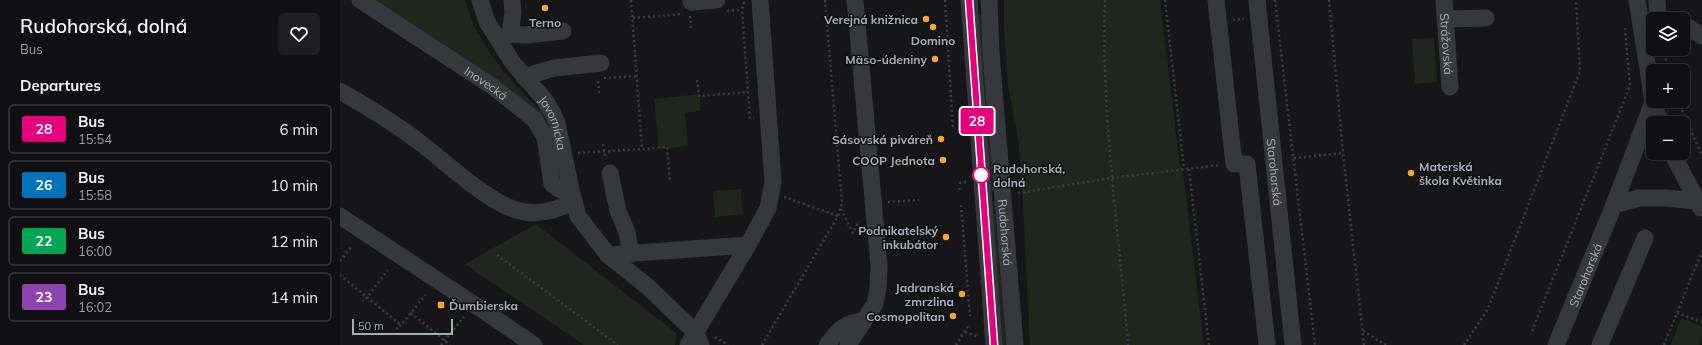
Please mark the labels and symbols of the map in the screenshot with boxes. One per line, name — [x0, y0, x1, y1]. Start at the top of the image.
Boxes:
marker: Terno — [540, 3, 550, 13]
place label: Verejná knižnica — [823, 12, 918, 27]
street label: Strážovská — [1437, 13, 1457, 75]
marker: Verejná knižnica — [921, 14, 931, 24]
place label: Terno — [529, 15, 561, 30]
marker: Domino — [928, 22, 938, 32]
place label: Domino — [911, 33, 955, 48]
place label: Mäso-údeniny — [845, 52, 927, 67]
marker: Mäso-údeniny — [930, 54, 940, 64]
street label: Inovecká — [462, 63, 511, 103]
street label: Javornícka — [536, 92, 570, 151]
line badge: 28 — [959, 108, 995, 134]
place label: Sásovská piváreň — [832, 132, 933, 147]
marker: Sásovská piváreň — [936, 134, 946, 144]
street label: Starohorská — [1264, 138, 1286, 206]
place label: COOP Jednota — [852, 153, 935, 168]
marker: COOP Jednota — [938, 155, 948, 165]
place label: Materská škola Květinka — [1419, 159, 1502, 188]
place label: Rudohorská, dolná — [993, 161, 1065, 190]
marker: Rudohorská, dolná — [972, 166, 990, 184]
marker: Materská škola Květinka — [1406, 168, 1416, 178]
street label: Rudohorská — [996, 198, 1016, 266]
place label: Podnikatelský inkubátor — [858, 223, 938, 252]
marker: Podnikatelský inkubátor — [941, 232, 951, 242]
street label: Starohorská — [1565, 241, 1605, 309]
place label: Jadranská zmrzlina — [895, 280, 954, 309]
marker: Jadranská zmrzlina — [957, 289, 967, 299]
place label: Ďumbierska — [449, 298, 518, 313]
marker: Ďumbierska — [436, 300, 446, 310]
place label: Cosmopolitan — [866, 309, 945, 324]
marker: Cosmopolitan — [948, 311, 958, 321]
scale bar — [352, 317, 453, 336]

